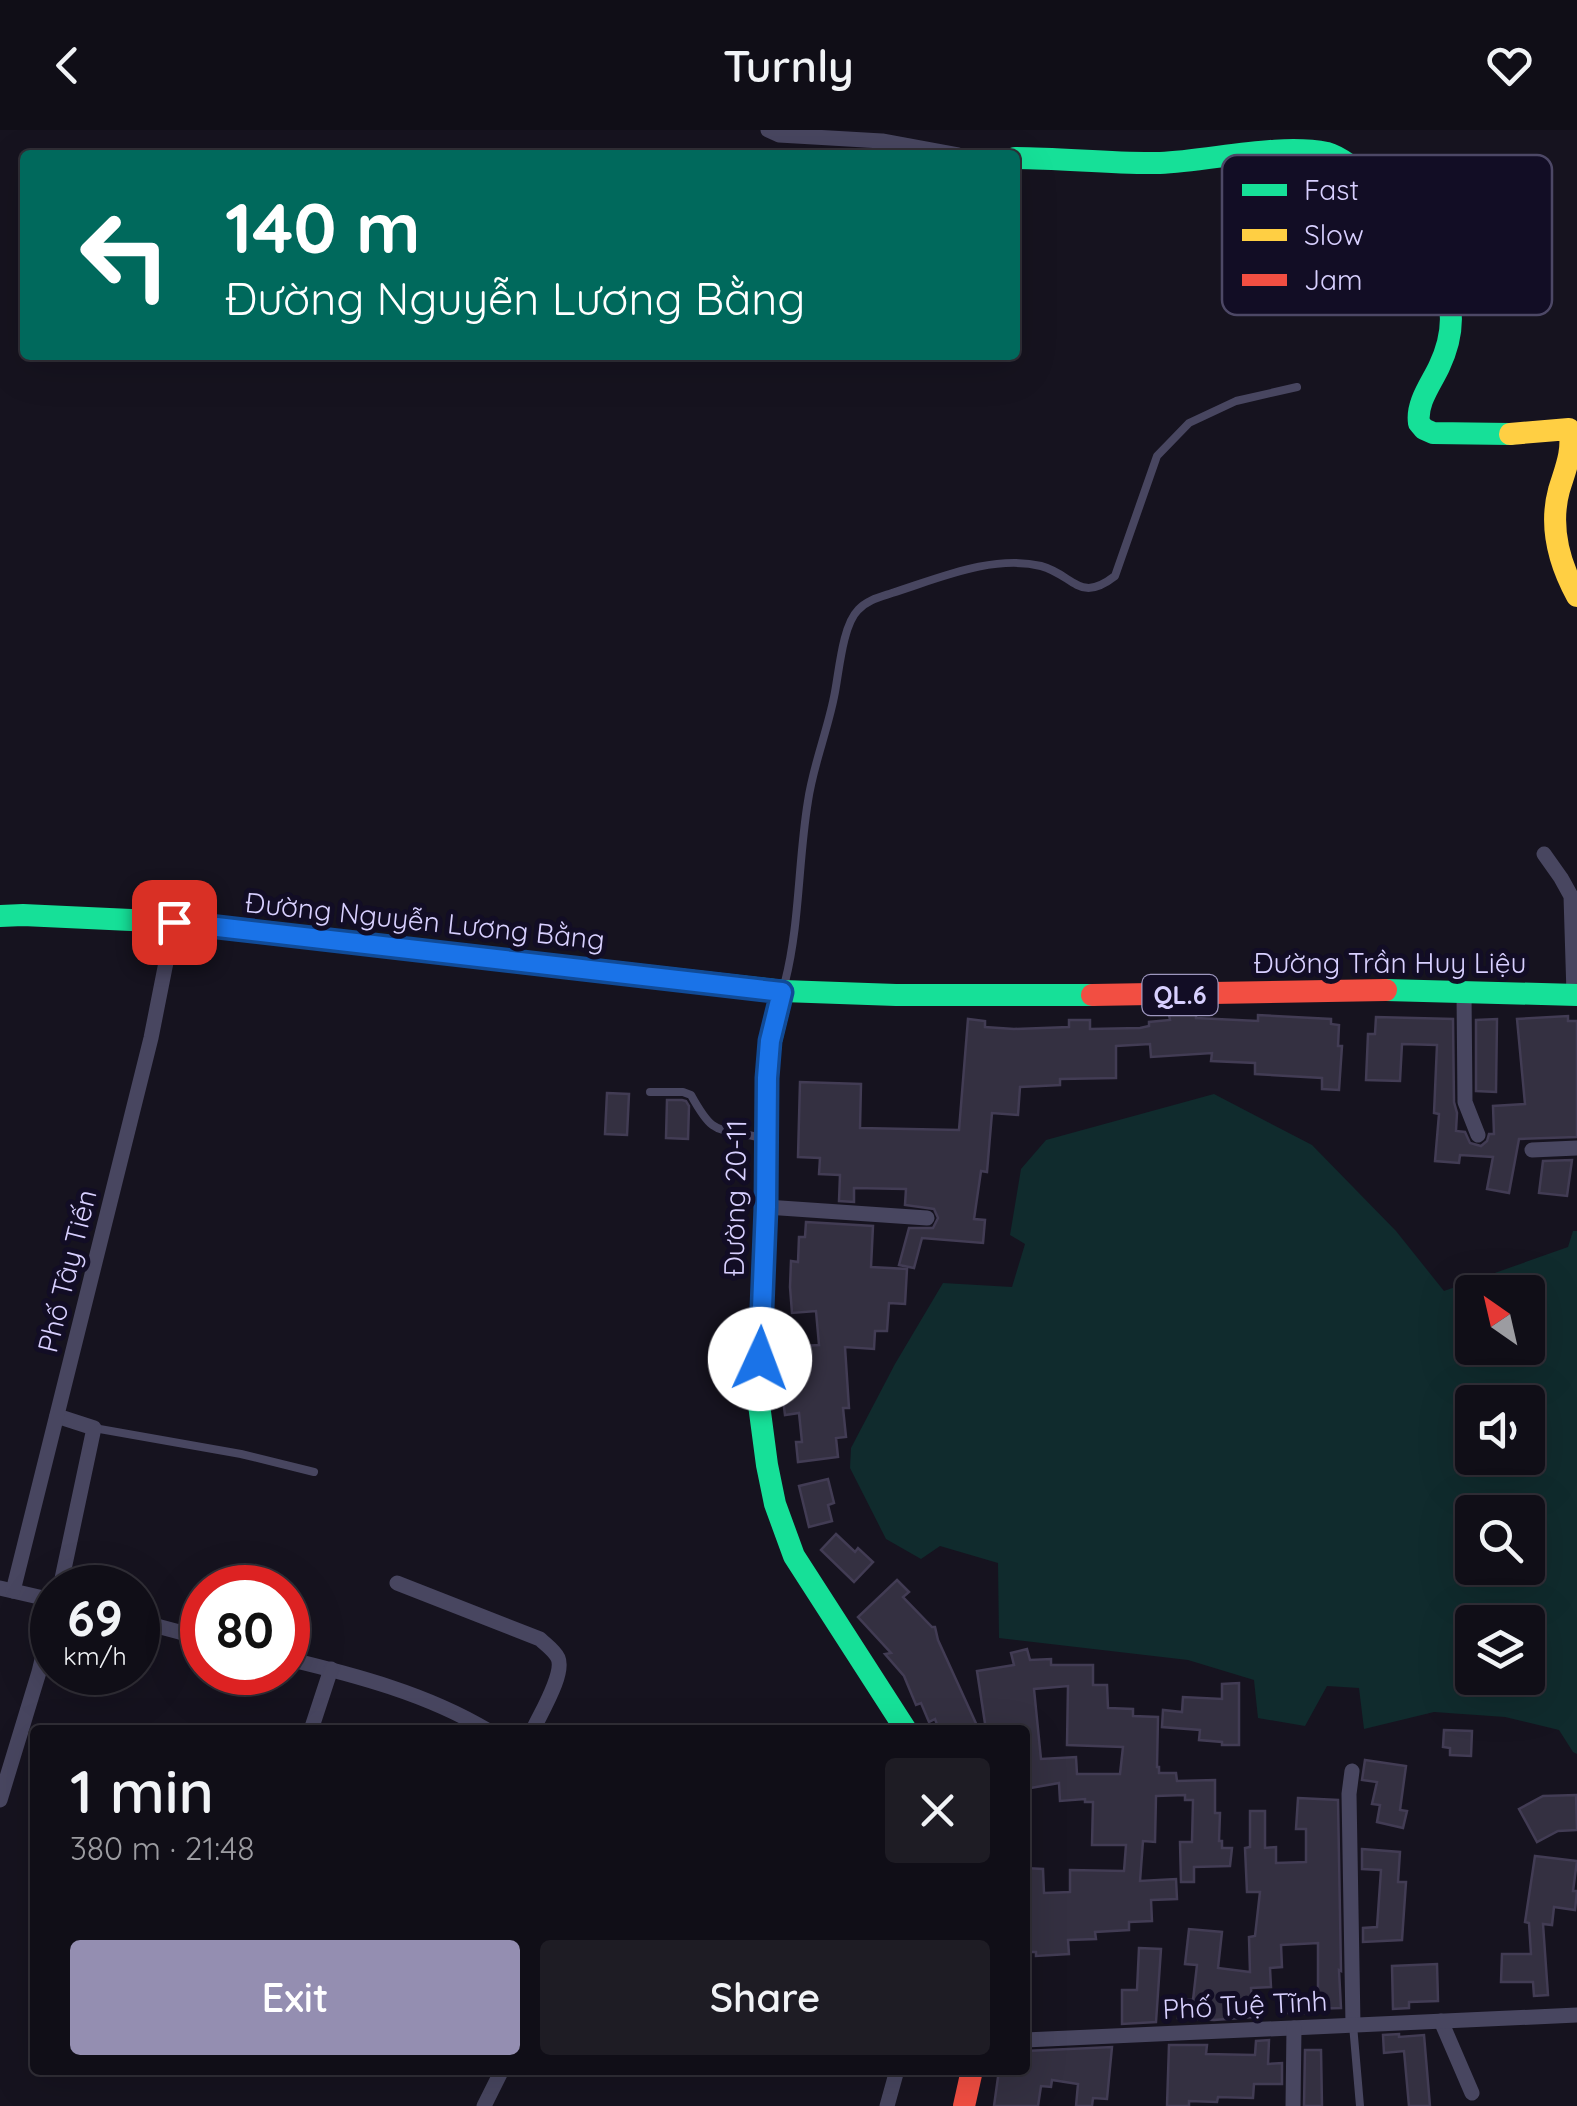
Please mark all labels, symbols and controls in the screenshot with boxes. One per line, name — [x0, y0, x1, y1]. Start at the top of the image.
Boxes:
text: Turnly — [723, 37, 854, 93]
icon: back — [40, 38, 95, 93]
icon: heart — [1482, 38, 1537, 93]
legend — [1222, 155, 1552, 315]
text: Fast — [1304, 172, 1359, 207]
text: 140 m — [225, 183, 421, 271]
icon: left — [60, 190, 190, 320]
text: Slow — [1304, 217, 1364, 252]
text: Jam — [1304, 262, 1363, 297]
text: Đường Nguyễn Lương Bằng — [225, 270, 805, 326]
pin — [132, 880, 217, 965]
street label: Đường Nguyễn Lương Bằng — [244, 884, 606, 957]
icon: arrive — [147, 895, 202, 950]
street label: Đường Trần Huy Liệu — [1253, 945, 1527, 980]
road number: QL.6 — [1142, 975, 1218, 1015]
street label: Đường 20-11 — [716, 1119, 753, 1277]
street label: Phố Tây Tiến — [29, 1186, 104, 1356]
north arrow — [1455, 1275, 1545, 1365]
map controls — [1455, 1275, 1545, 1695]
position arrow — [708, 1307, 812, 1411]
button: sound — [1455, 1385, 1545, 1475]
button: search — [1455, 1495, 1545, 1585]
speed limit sign: 80 — [180, 1565, 310, 1695]
text: 69 — [67, 1586, 123, 1649]
button: layers — [1455, 1605, 1545, 1695]
text: km/h — [63, 1640, 127, 1671]
text: 1 min — [70, 1753, 214, 1828]
button: close — [885, 1758, 990, 1863]
text: 380 m · 21:48 — [70, 1828, 254, 1868]
button: Exit — [70, 1940, 520, 2055]
button: Share — [540, 1940, 990, 2055]
street label: Phố Tuệ Tĩnh — [1162, 1983, 1328, 2026]

